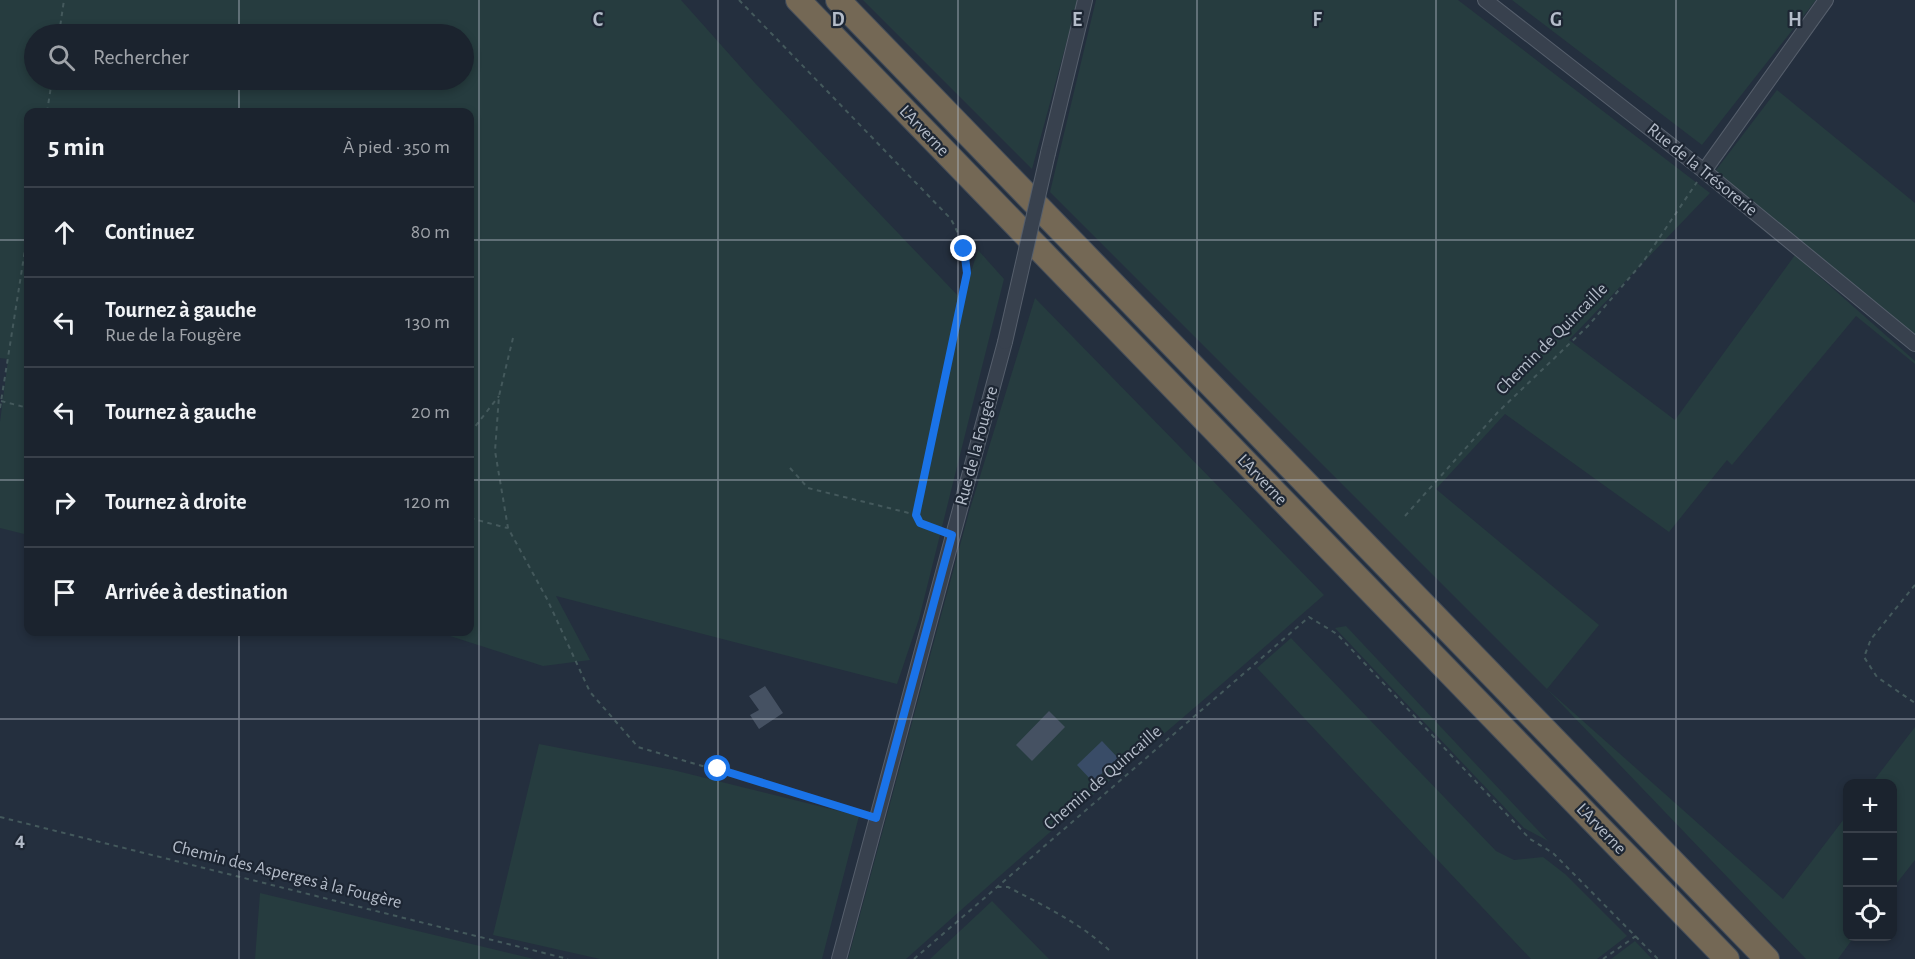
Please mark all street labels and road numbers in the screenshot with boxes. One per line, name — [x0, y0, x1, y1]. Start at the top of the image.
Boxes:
street label: L'Arverne — [896, 102, 952, 160]
street label: Rue de la Trésorerie — [1643, 120, 1761, 220]
street label: Chemin de Quincaille — [1493, 280, 1611, 398]
street label: Rue de la Fougère — [952, 384, 1002, 508]
street label: L'Arverne — [1234, 451, 1290, 509]
street label: Chemin de Quincaille — [1041, 722, 1165, 834]
street label: L'Arverne — [1573, 800, 1629, 858]
street label: Chemin des Asperges à la Fougère — [170, 838, 404, 912]

